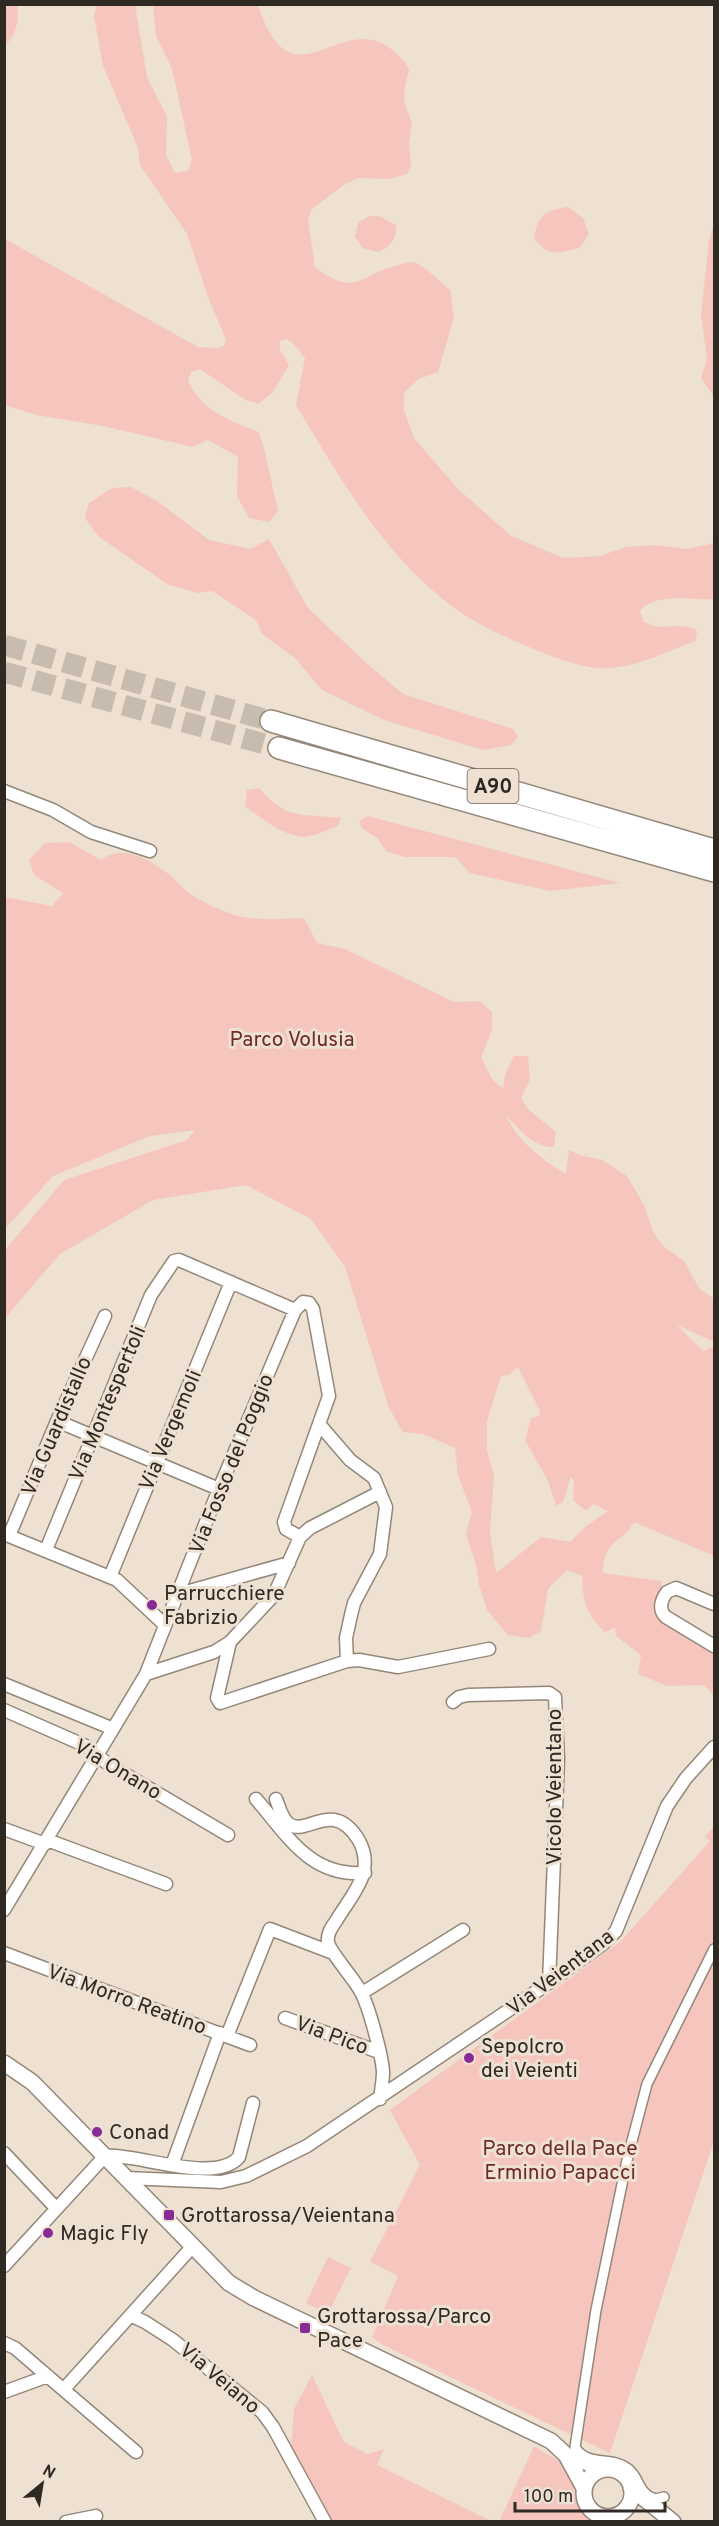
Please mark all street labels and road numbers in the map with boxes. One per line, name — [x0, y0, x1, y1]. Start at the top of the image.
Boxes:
road number: A90 — [468, 769, 518, 803]
street label: Via Montespertoli — [63, 1322, 153, 1485]
street label: Via Guardistallo — [16, 1353, 99, 1500]
street label: Via Vergemoli — [134, 1366, 209, 1495]
street label: Via Fosso del Poggio — [184, 1370, 281, 1559]
street label: Vicolo Veientano — [542, 1709, 569, 1865]
street label: Via Onano — [68, 1734, 166, 1807]
street label: Via Veientana — [502, 1924, 620, 2022]
street label: Via Morro Reatino — [43, 1959, 210, 2042]
street label: Via Pico — [291, 2011, 372, 2062]
street label: Via Veiano — [173, 2337, 265, 2421]

